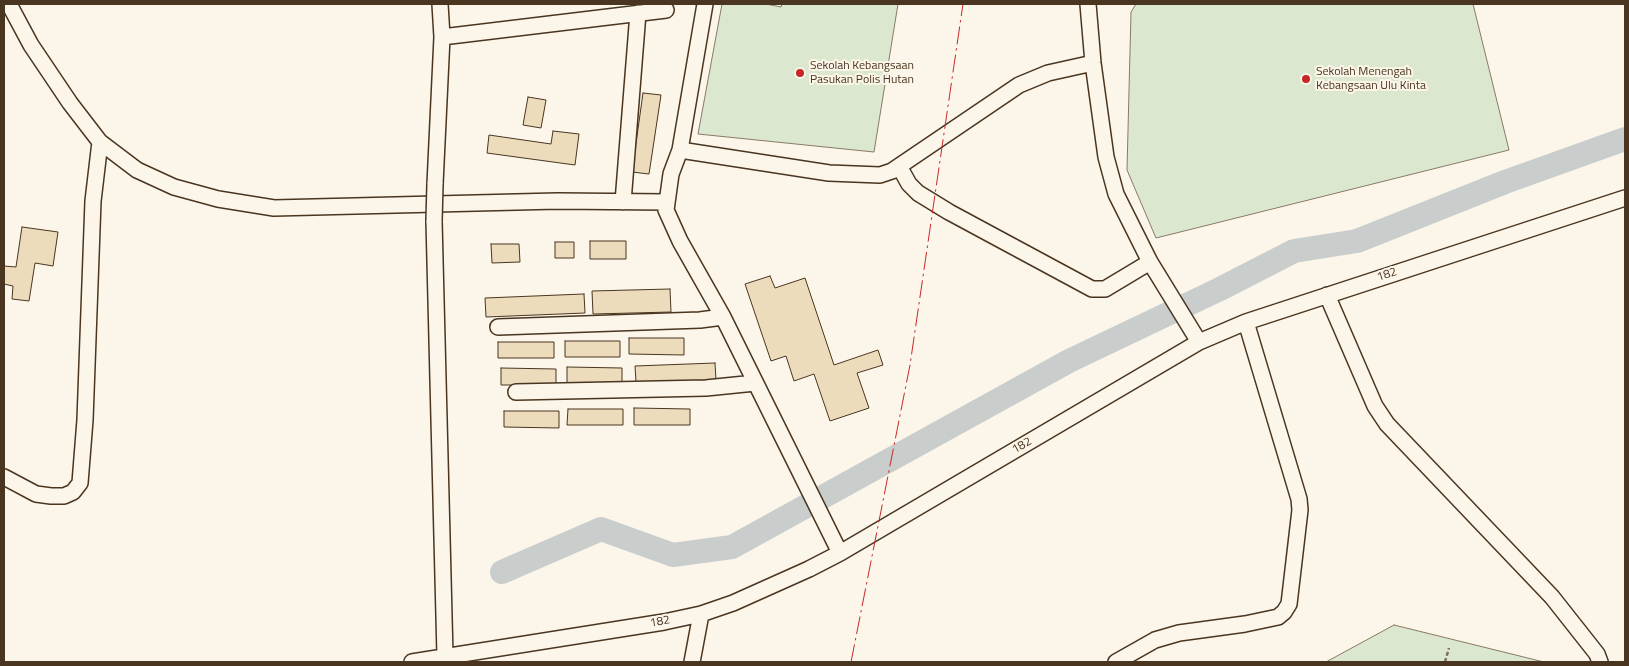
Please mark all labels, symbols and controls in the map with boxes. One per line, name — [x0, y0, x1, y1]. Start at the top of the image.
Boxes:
place label: Sekolah Kebangsaan Pasukan Polis Hutan — [810, 59, 914, 87]
place label: Sekolah Menengah Kebangsaan Ulu Kinta — [1316, 65, 1426, 93]
marker: Sekolah Kebangsaan Pasukan Polis Hutan — [794, 67, 806, 79]
marker: Sekolah Menengah Kebangsaan Ulu Kinta — [1300, 73, 1312, 85]
street label: 182 — [1375, 265, 1399, 285]
street label: 182 — [1010, 435, 1034, 457]
street label: 182 — [649, 613, 671, 631]

